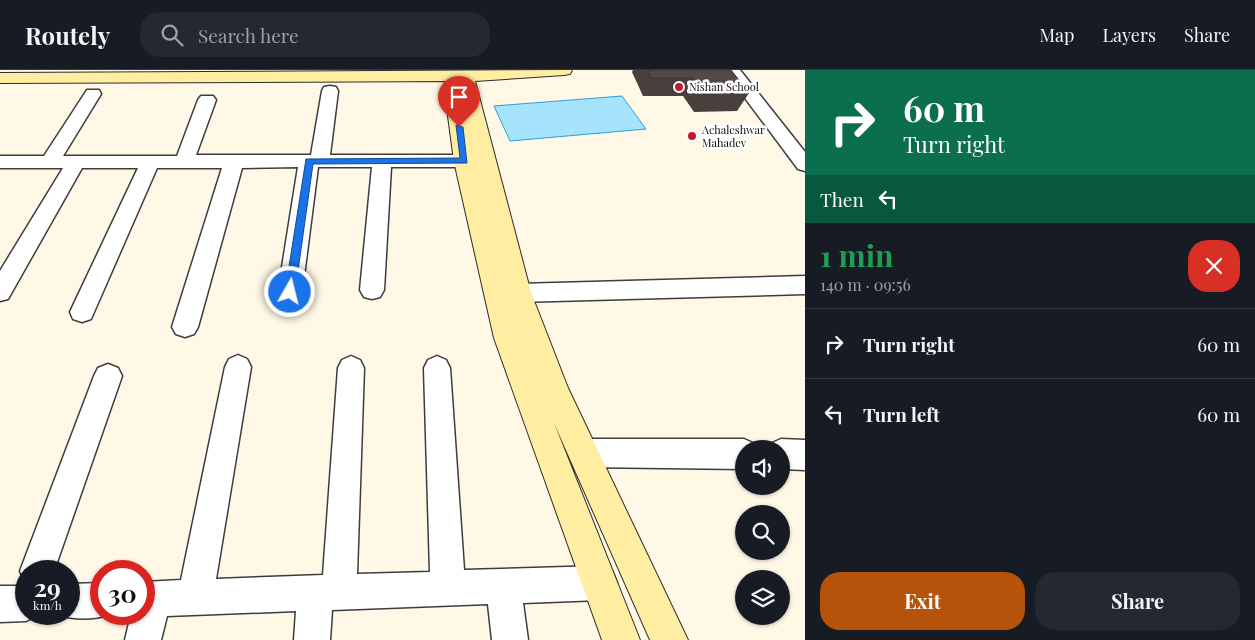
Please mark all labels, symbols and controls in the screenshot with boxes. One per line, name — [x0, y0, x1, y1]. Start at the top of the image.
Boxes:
search box — [140, 12, 490, 57]
text: Routely — [25, 19, 110, 51]
icon: search — [158, 21, 186, 49]
text: Search here — [198, 22, 299, 48]
text: Map — [1039, 23, 1074, 47]
text: Layers — [1102, 23, 1156, 47]
text: Share — [1184, 23, 1230, 47]
pin — [438, 76, 480, 127]
place label: Nishan School — [689, 79, 759, 94]
marker: Nishan School — [673, 81, 685, 93]
icon: arrive — [445, 83, 473, 111]
text: 60 m — [903, 84, 985, 131]
icon: right — [820, 90, 885, 155]
place label: Achaleshwar Mahadev — [701, 122, 765, 150]
text: Turn right — [903, 129, 1005, 159]
marker: Achaleshwar Mahadev — [686, 130, 698, 142]
icon: left — [874, 185, 902, 213]
text: Then — [820, 186, 864, 212]
text: 1 min — [820, 235, 894, 275]
button: close — [1188, 240, 1240, 292]
position arrow — [263, 265, 315, 317]
text: 140 m · 09:56 — [820, 274, 911, 295]
icon: right — [820, 330, 848, 358]
text: Turn right — [863, 331, 955, 357]
text: 60 m — [1197, 331, 1240, 357]
icon: left — [820, 400, 848, 428]
text: Turn left — [863, 401, 940, 427]
text: 60 m — [1197, 401, 1240, 427]
map controls — [735, 440, 790, 625]
button: sound — [735, 440, 790, 495]
button: search — [735, 505, 790, 560]
speed limit sign: 30 — [90, 560, 155, 625]
text: 29 — [34, 570, 61, 603]
button: layers — [735, 570, 790, 625]
button: Exit — [820, 572, 1025, 630]
button: Share — [1035, 572, 1240, 630]
text: km/h — [33, 597, 62, 613]

